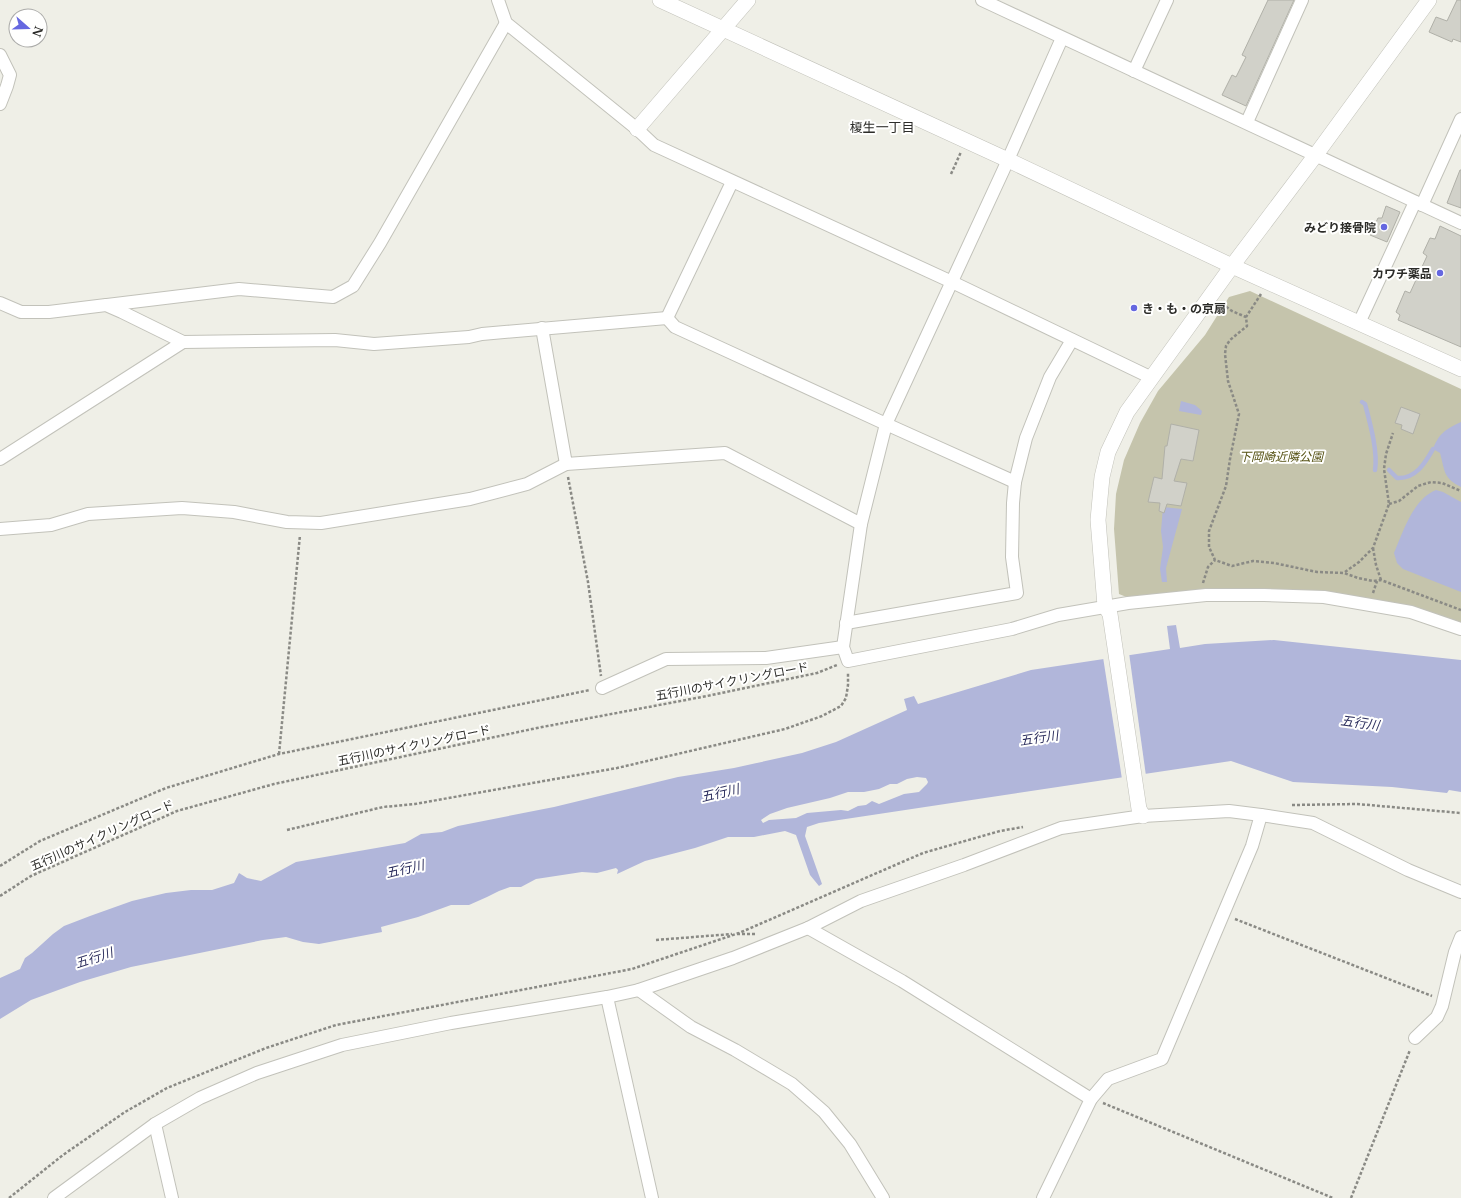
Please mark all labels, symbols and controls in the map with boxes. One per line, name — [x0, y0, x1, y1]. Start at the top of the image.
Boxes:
north arrow — [8, 8, 48, 48]
text: N — [29, 24, 46, 39]
district label: 榎生一丁目 — [849, 119, 915, 136]
place label: みどり接骨院 — [1304, 220, 1376, 235]
marker: みどり接骨院 — [1379, 222, 1389, 232]
place label: カワチ薬品 — [1372, 266, 1432, 281]
marker: カワチ薬品 — [1435, 268, 1445, 278]
place label: き・も・の京扇 — [1142, 301, 1226, 316]
marker: き・も・の京扇 — [1129, 303, 1139, 313]
park label: 下岡崎近隣公園 — [1239, 449, 1325, 464]
street label: 五行川のサイクリングロード — [654, 659, 810, 703]
water label: 五行川 — [1339, 712, 1382, 734]
street label: 五行川のサイクリングロード — [336, 721, 492, 769]
water label: 五行川 — [1018, 727, 1061, 749]
water label: 五行川 — [699, 780, 743, 806]
street label: 五行川のサイクリングロード — [28, 796, 176, 874]
water label: 五行川 — [384, 856, 428, 882]
water label: 五行川 — [73, 943, 117, 972]

